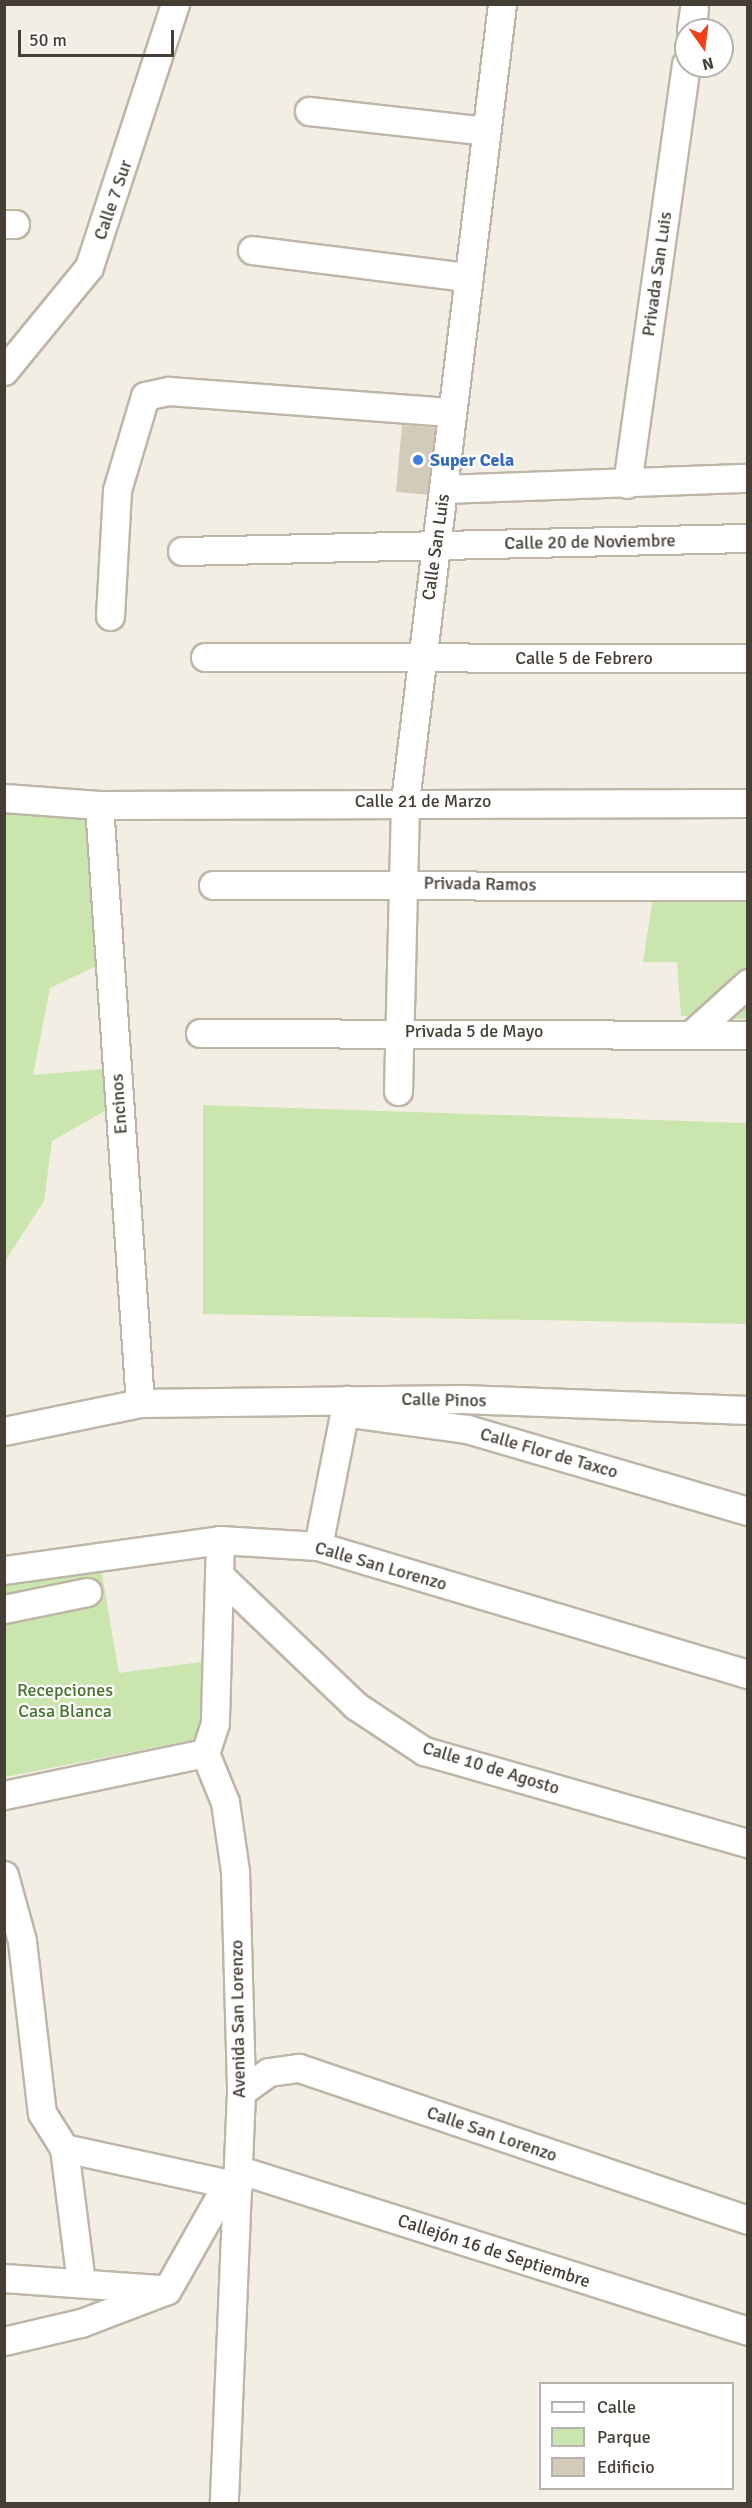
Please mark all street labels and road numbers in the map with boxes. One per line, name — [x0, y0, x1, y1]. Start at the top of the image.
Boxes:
street label: Calle 7 Sur — [89, 157, 137, 243]
street label: Privada San Luis — [638, 210, 676, 338]
street label: Calle San Luis — [418, 492, 454, 602]
street label: Calle 20 de Noviembre — [504, 530, 676, 554]
street label: Calle 5 de Febrero — [515, 647, 653, 669]
street label: Calle 21 de Marzo — [355, 790, 491, 812]
street label: Privada Ramos — [423, 872, 537, 896]
street label: Privada 5 de Mayo — [405, 1020, 543, 1042]
street label: Encinos — [106, 1073, 132, 1135]
street label: Calle Pinos — [401, 1388, 487, 1412]
street label: Calle Flor de Taxco — [478, 1423, 620, 1483]
street label: Calle San Lorenzo — [312, 1537, 450, 1595]
street label: Calle 10 de Agosto — [420, 1737, 562, 1799]
street label: Avenida San Lorenzo — [226, 1940, 250, 2098]
street label: Calle San Lorenzo — [424, 2102, 560, 2166]
street label: Callejón 16 de Septiembre — [395, 2210, 593, 2292]

